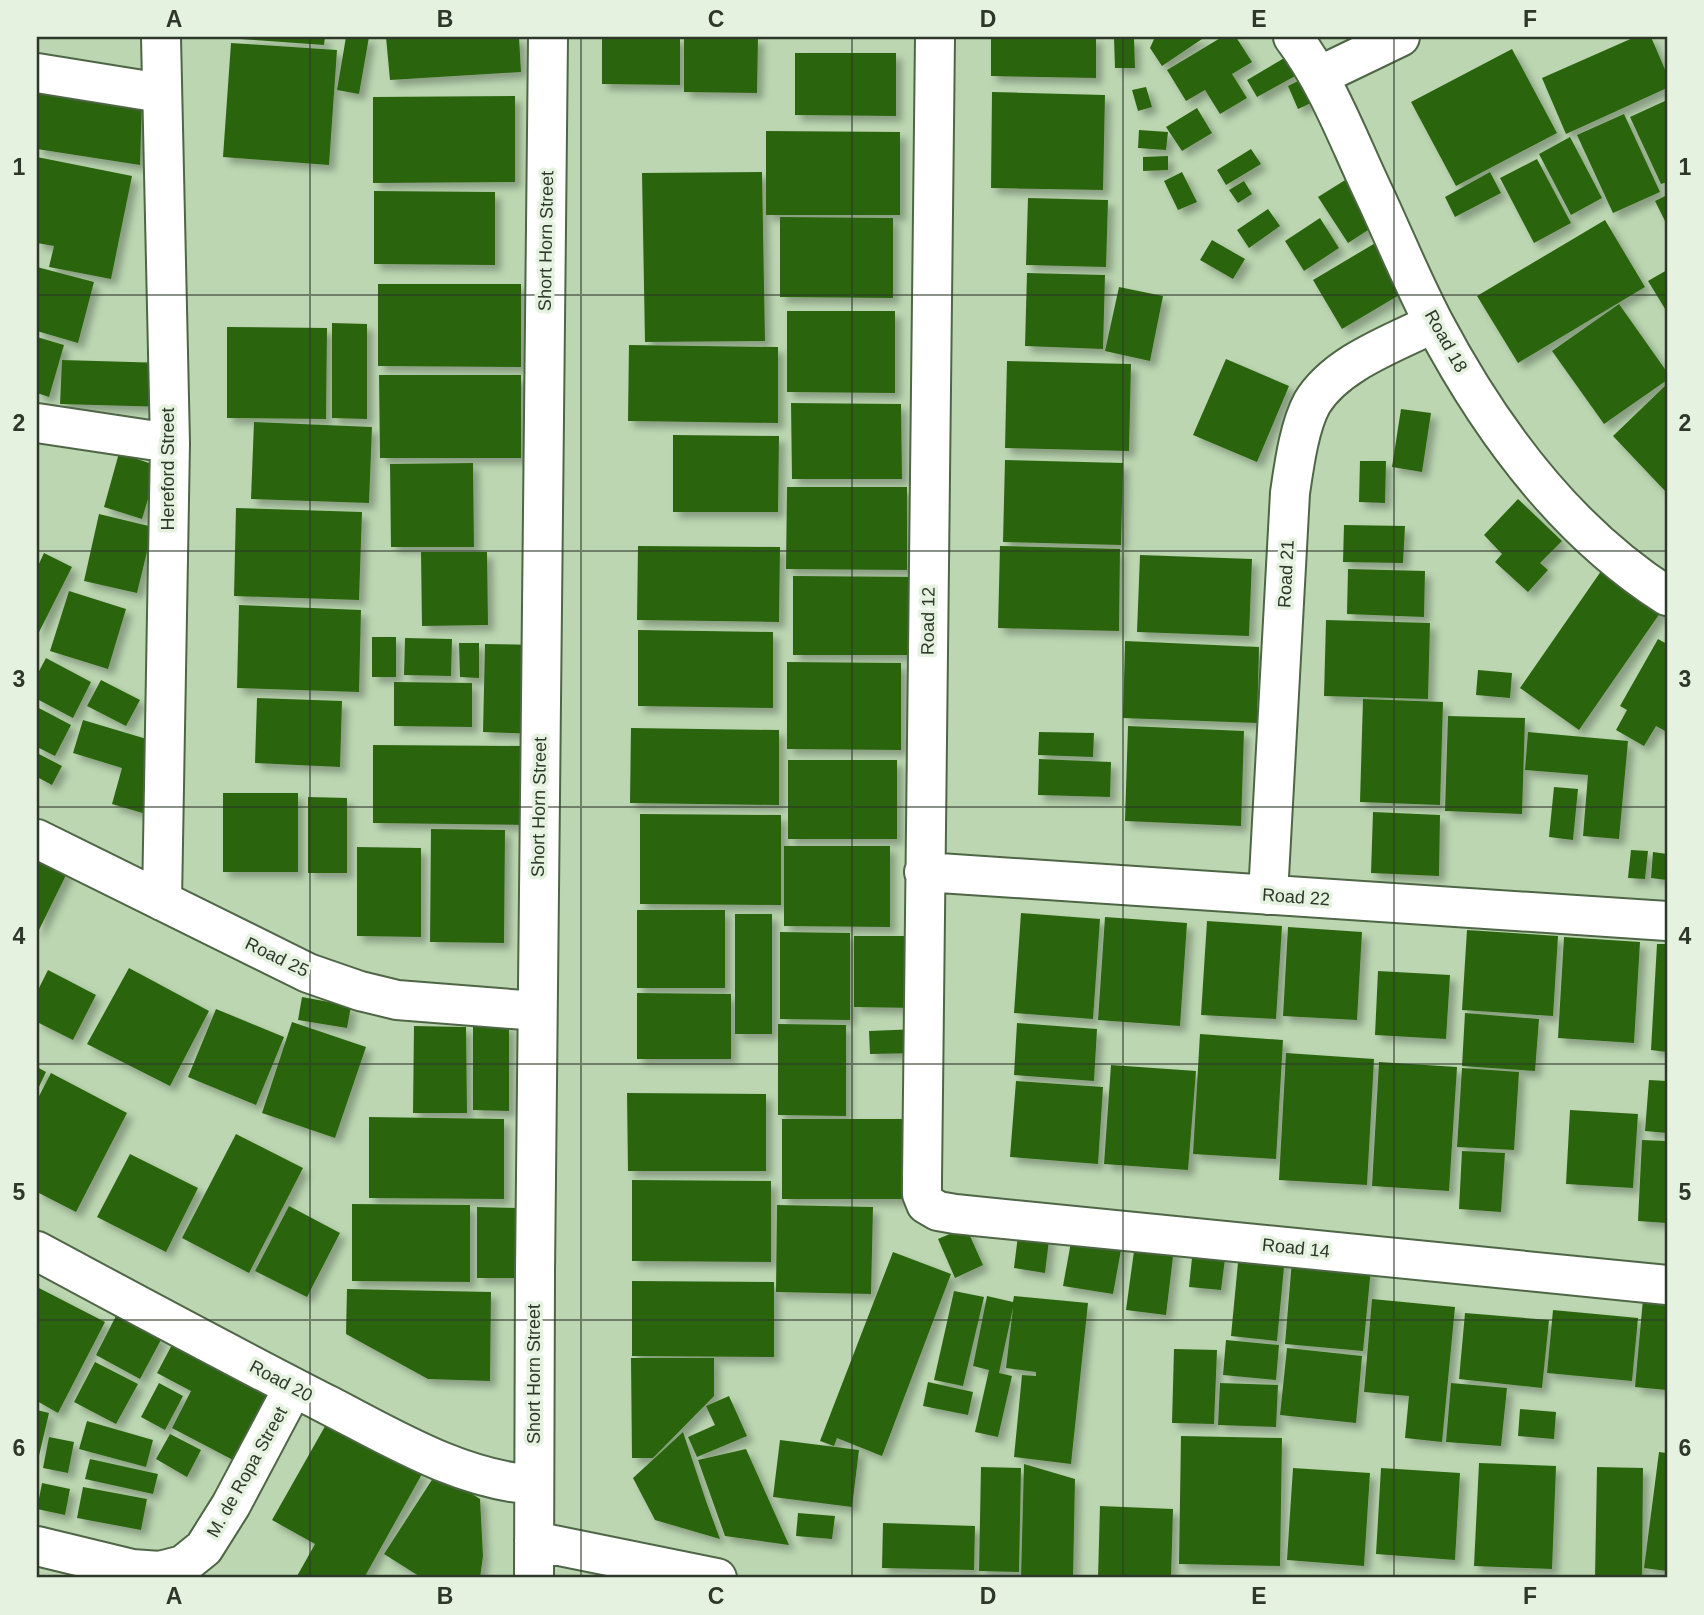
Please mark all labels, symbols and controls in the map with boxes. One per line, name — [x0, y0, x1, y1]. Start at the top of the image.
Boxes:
text: A — [166, 6, 182, 32]
text: B — [437, 6, 453, 32]
text: C — [708, 6, 724, 32]
text: D — [980, 6, 996, 32]
text: E — [1251, 6, 1267, 32]
text: F — [1523, 6, 1537, 32]
text: 1 — [13, 154, 26, 180]
text: 1 — [1679, 154, 1692, 180]
street label: Short Horn Street — [535, 171, 557, 311]
street label: Road 18 — [1421, 306, 1471, 376]
street label: Hereford Street — [158, 407, 178, 531]
text: 2 — [13, 410, 25, 436]
text: 2 — [1679, 410, 1691, 436]
street label: Road 21 — [1274, 539, 1298, 609]
street label: Road 12 — [917, 587, 939, 655]
text: 3 — [13, 666, 25, 692]
text: 3 — [1679, 666, 1691, 692]
street label: Short Horn Street — [528, 737, 550, 877]
street label: Road 22 — [1261, 885, 1331, 909]
text: 4 — [13, 923, 26, 949]
text: 4 — [1679, 923, 1692, 949]
street label: Road 25 — [242, 933, 312, 981]
text: 5 — [13, 1179, 26, 1205]
text: 5 — [1679, 1179, 1692, 1205]
street label: Road 14 — [1261, 1234, 1331, 1262]
street label: Short Horn Street — [524, 1304, 544, 1444]
street label: Road 20 — [246, 1356, 316, 1406]
street label: M. de Ropa Street — [203, 1403, 291, 1541]
text: 6 — [13, 1435, 25, 1461]
text: 6 — [1679, 1435, 1691, 1461]
text: A — [166, 1583, 182, 1609]
text: B — [437, 1583, 453, 1609]
text: C — [708, 1583, 724, 1609]
text: D — [980, 1583, 996, 1609]
text: E — [1251, 1583, 1267, 1609]
text: F — [1523, 1583, 1537, 1609]

